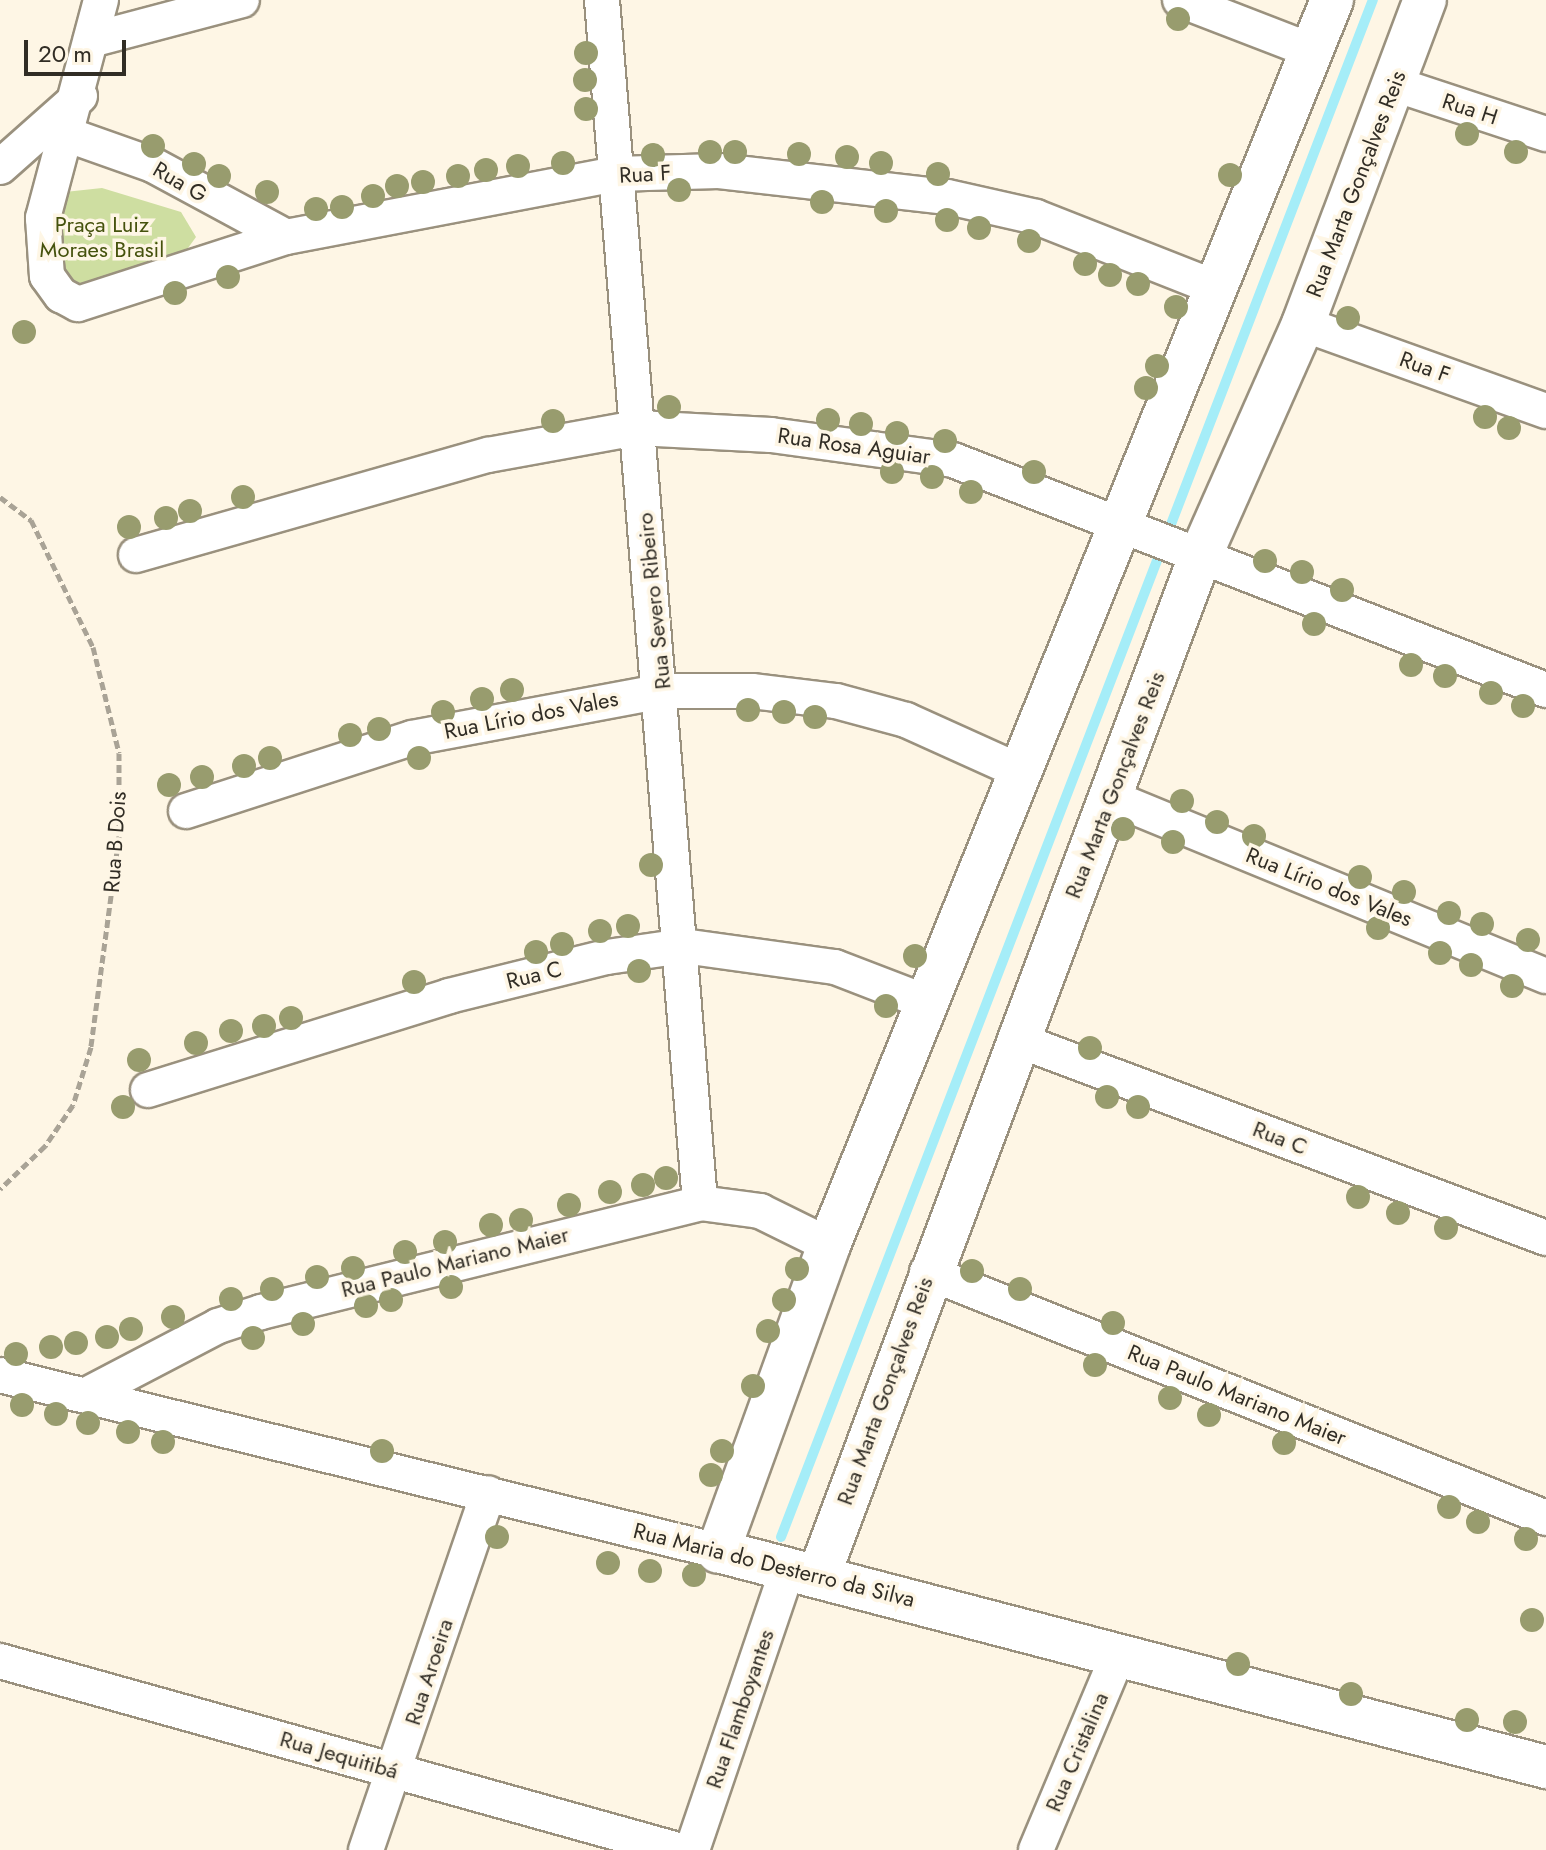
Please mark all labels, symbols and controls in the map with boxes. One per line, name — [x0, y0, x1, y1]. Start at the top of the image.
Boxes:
scale bar — [28, 24, 130, 74]
text: 20 m — [38, 36, 92, 71]
street label: Rua Marta Gonçalves Reis — [1301, 67, 1411, 301]
street label: Rua H — [1439, 88, 1501, 130]
street label: Rua G — [148, 156, 212, 208]
street label: Rua F — [618, 159, 672, 189]
park label: Praça Luiz Moraes Brasil — [40, 211, 164, 262]
street label: Rua F — [1396, 346, 1454, 388]
street label: Rua Rosa Aguiar — [776, 422, 932, 470]
street label: Rua Severo Ribeiro — [632, 511, 676, 691]
street label: Rua Marta Gonçalves Reis — [1060, 668, 1170, 902]
street label: Rua Lírio dos Vales — [442, 685, 620, 745]
street label: Rua B Dois — [98, 790, 132, 894]
street label: Rua Lírio dos Vales — [1242, 842, 1416, 932]
street label: Rua C — [504, 955, 564, 995]
street label: Rua C — [1249, 1116, 1311, 1160]
street label: Rua Paulo Mariano Maier — [338, 1221, 572, 1303]
street label: Rua Marta Gonçalves Reis — [831, 1273, 939, 1509]
street label: Rua Paulo Mariano Maier — [1124, 1339, 1350, 1451]
street label: Rua Maria do Desterro da Silva — [631, 1517, 917, 1613]
street label: Rua Aroeira — [399, 1616, 459, 1728]
street label: Rua Flamboyantes — [700, 1626, 780, 1792]
street label: Rua Cristalina — [1040, 1688, 1114, 1816]
street label: Rua Jequitibá — [277, 1726, 401, 1784]

